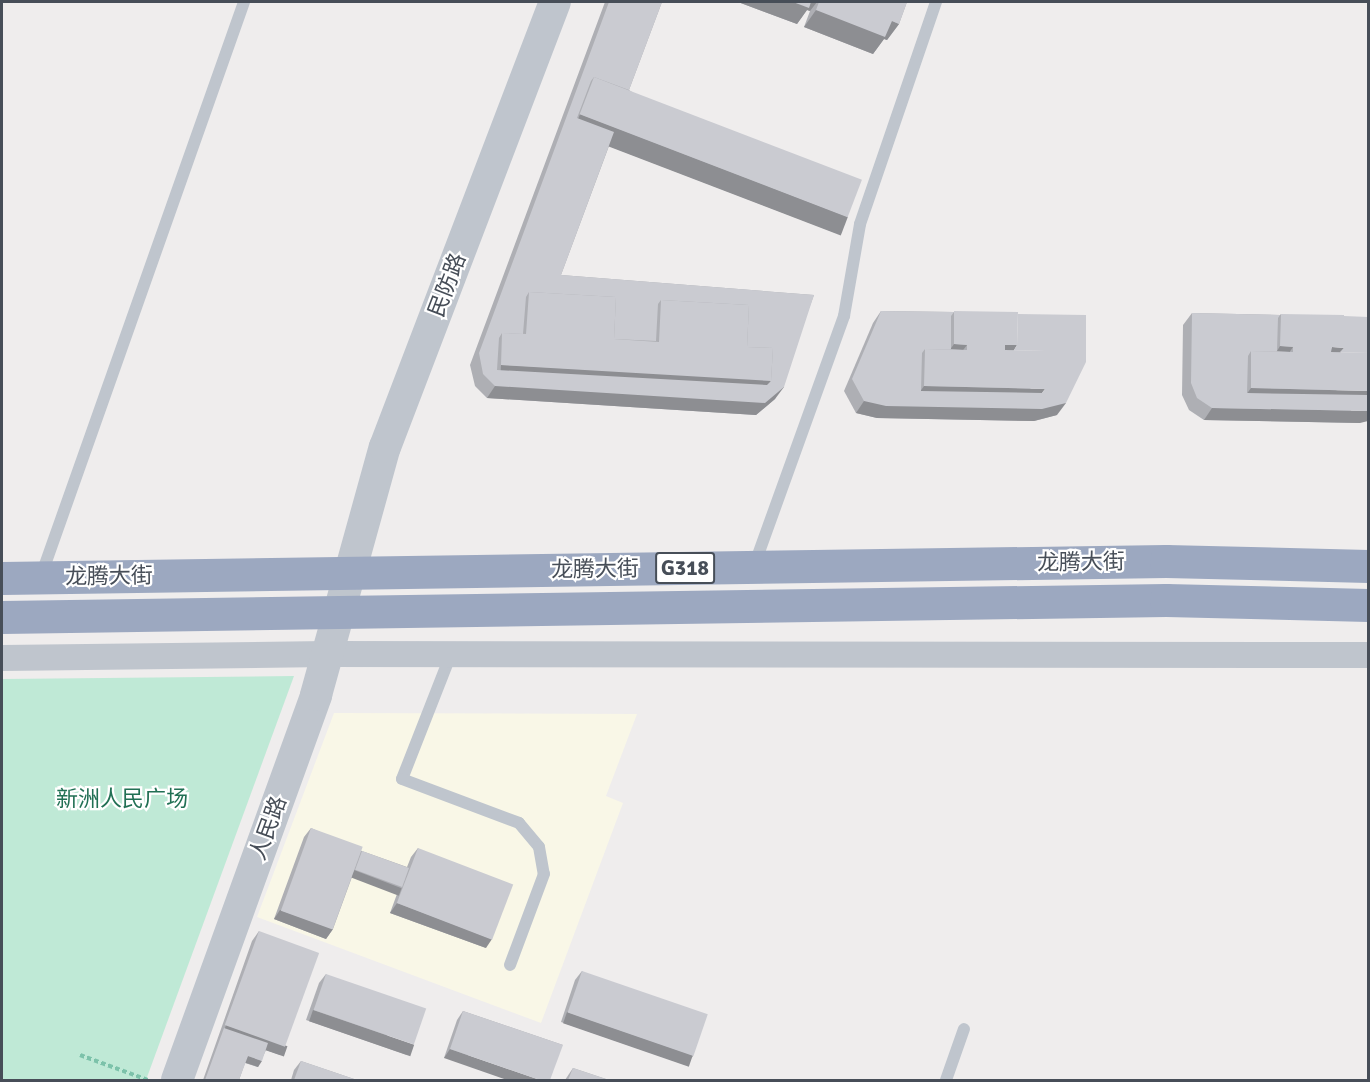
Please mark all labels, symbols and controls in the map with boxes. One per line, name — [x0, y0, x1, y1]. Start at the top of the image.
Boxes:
street label: 民防路 — [423, 249, 471, 321]
street label: 龙腾大街 — [1037, 548, 1125, 576]
road number: G318 — [655, 550, 715, 586]
street label: 龙腾大街 — [551, 555, 639, 583]
street label: 龙腾大街 — [65, 562, 153, 590]
park label: 新洲人民广场 — [56, 786, 188, 812]
street label: 人民路 — [244, 792, 292, 864]

